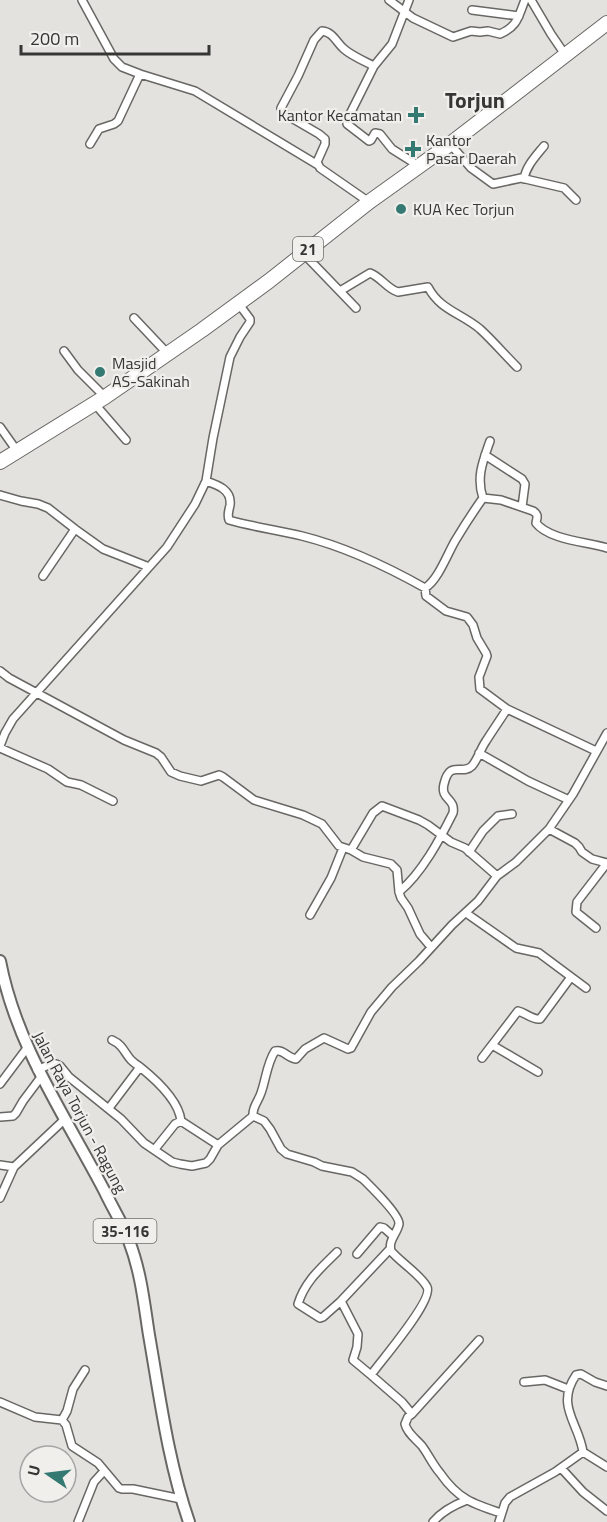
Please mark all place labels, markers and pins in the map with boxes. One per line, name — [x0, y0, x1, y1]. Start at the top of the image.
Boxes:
place label: Kantor Kecamatan — [278, 103, 402, 127]
marker: Kantor Kecamatan — [407, 106, 425, 124]
place label: Kantor Pasar Daerah — [426, 128, 517, 170]
marker: Kantor Pasar Daerah — [404, 140, 422, 158]
place label: KUA Kec Torjun — [413, 197, 514, 221]
marker: KUA Kec Torjun — [394, 202, 408, 216]
place label: Masjid AS-Sakinah — [112, 351, 190, 393]
marker: Masjid AS-Sakinah — [93, 365, 107, 379]

